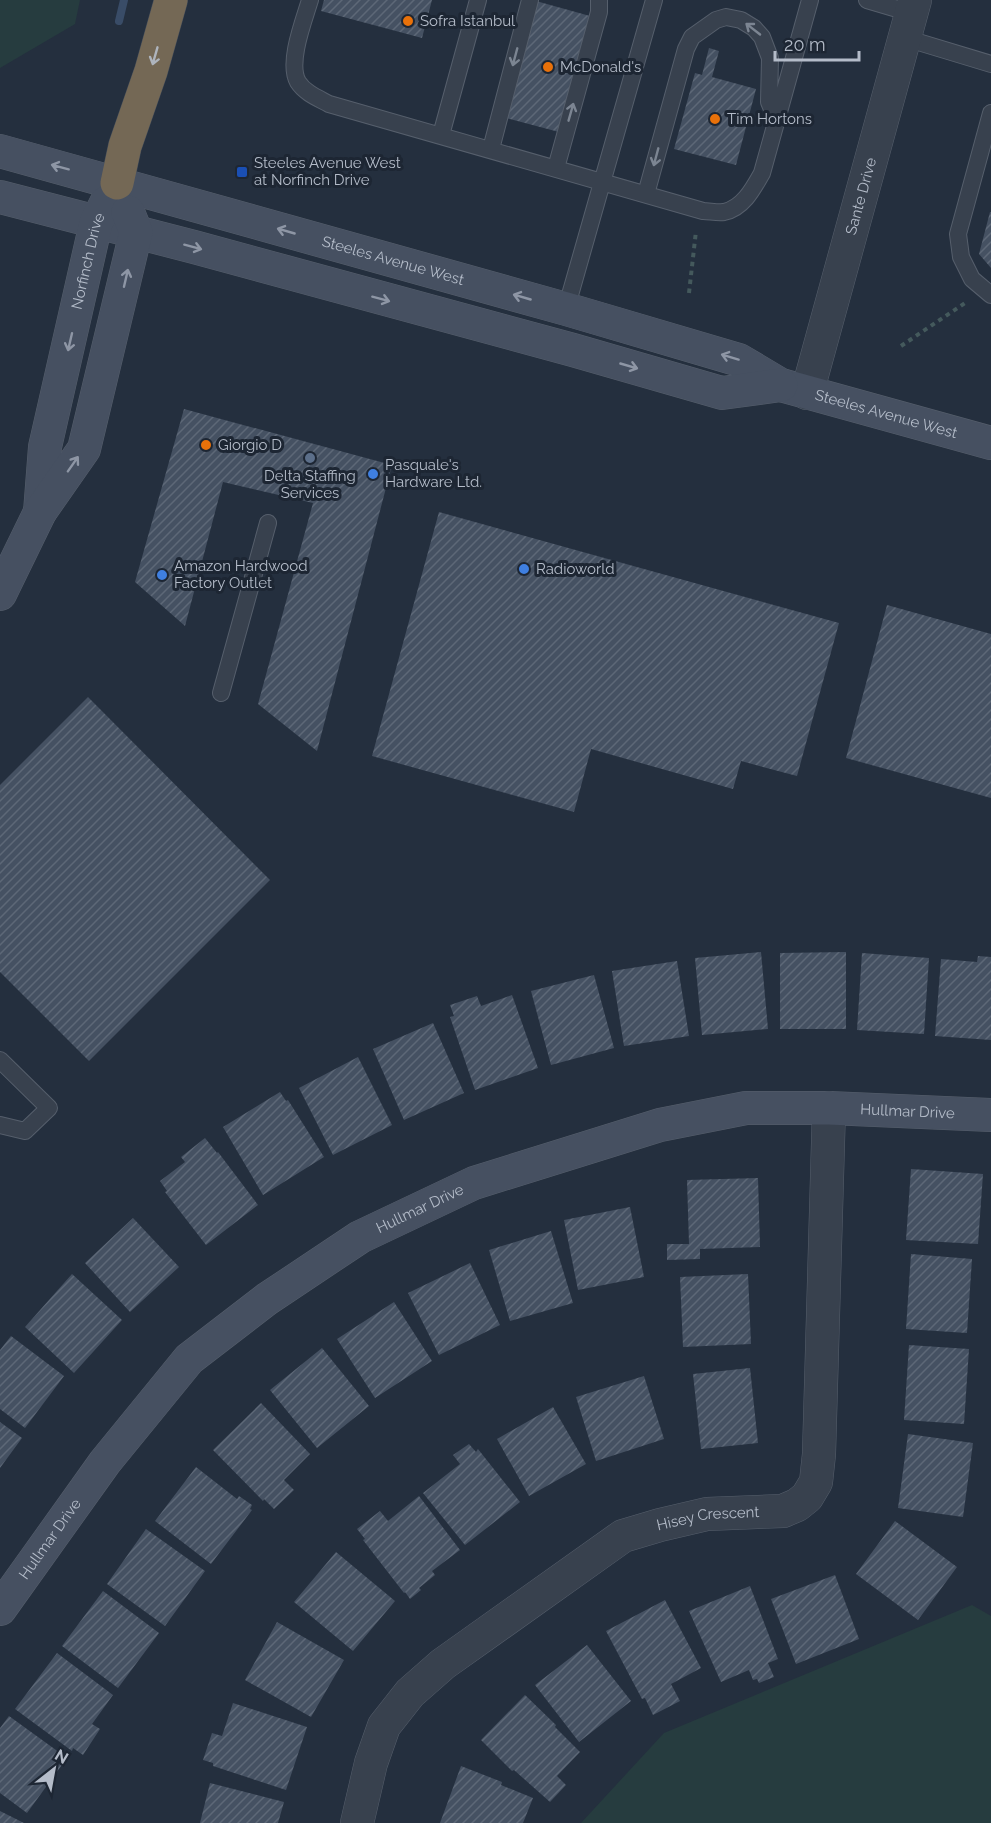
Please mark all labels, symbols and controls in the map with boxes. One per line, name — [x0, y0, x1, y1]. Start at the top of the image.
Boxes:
place label: Sofra Istanbul — [420, 12, 516, 30]
marker: Sofra Istanbul — [401, 14, 415, 28]
one-way arrow — [745, 22, 761, 35]
scale bar — [775, 24, 859, 62]
text: 20 m — [784, 34, 826, 55]
one-way arrow — [149, 46, 160, 65]
one-way arrow — [509, 47, 521, 66]
place label: McDonald's — [560, 58, 641, 76]
marker: McDonald's — [541, 60, 555, 74]
one-way arrow — [566, 103, 578, 122]
place label: Tim Hortons — [727, 110, 812, 128]
marker: Tim Hortons — [708, 112, 722, 126]
one-way arrow — [650, 147, 661, 166]
place label: Steeles Avenue West at Norfinch Drive — [254, 154, 401, 189]
street label: Sante Drive — [842, 155, 880, 237]
one-way arrow — [51, 161, 70, 173]
marker: Steeles Avenue West at Norfinch Drive — [235, 165, 249, 179]
street label: Norfinch Drive — [68, 210, 109, 311]
one-way arrow — [277, 225, 296, 236]
street label: Steeles Avenue West — [320, 232, 466, 289]
one-way arrow — [183, 242, 202, 253]
one-way arrow — [121, 269, 132, 288]
one-way arrow — [513, 290, 532, 302]
one-way arrow — [371, 293, 390, 305]
one-way arrow — [63, 332, 75, 351]
one-way arrow — [721, 351, 740, 362]
one-way arrow — [619, 361, 638, 373]
street label: Steeles Avenue West — [813, 386, 959, 442]
place label: Giorgio D — [218, 436, 282, 454]
marker: Giorgio D — [199, 438, 213, 452]
marker: Delta Staffing Services — [303, 451, 317, 465]
place label: Pasquale's Hardware Ltd. — [385, 456, 482, 491]
one-way arrow — [67, 457, 79, 473]
place label: Delta Staffing Services — [264, 467, 356, 502]
marker: Pasquale's Hardware Ltd. — [366, 467, 380, 481]
place label: Amazon Hardwood Factory Outlet — [174, 557, 307, 592]
place label: Radioworld — [536, 560, 615, 578]
marker: Radioworld — [517, 562, 531, 576]
marker: Amazon Hardwood Factory Outlet — [155, 568, 169, 582]
street label: Hullmar Drive — [860, 1100, 955, 1122]
street label: Hullmar Drive — [373, 1180, 467, 1237]
street label: Hullmar Drive — [15, 1495, 85, 1583]
street label: Hisey Crescent — [655, 1503, 760, 1534]
north arrow — [24, 1739, 84, 1799]
text: N — [51, 1745, 72, 1768]

